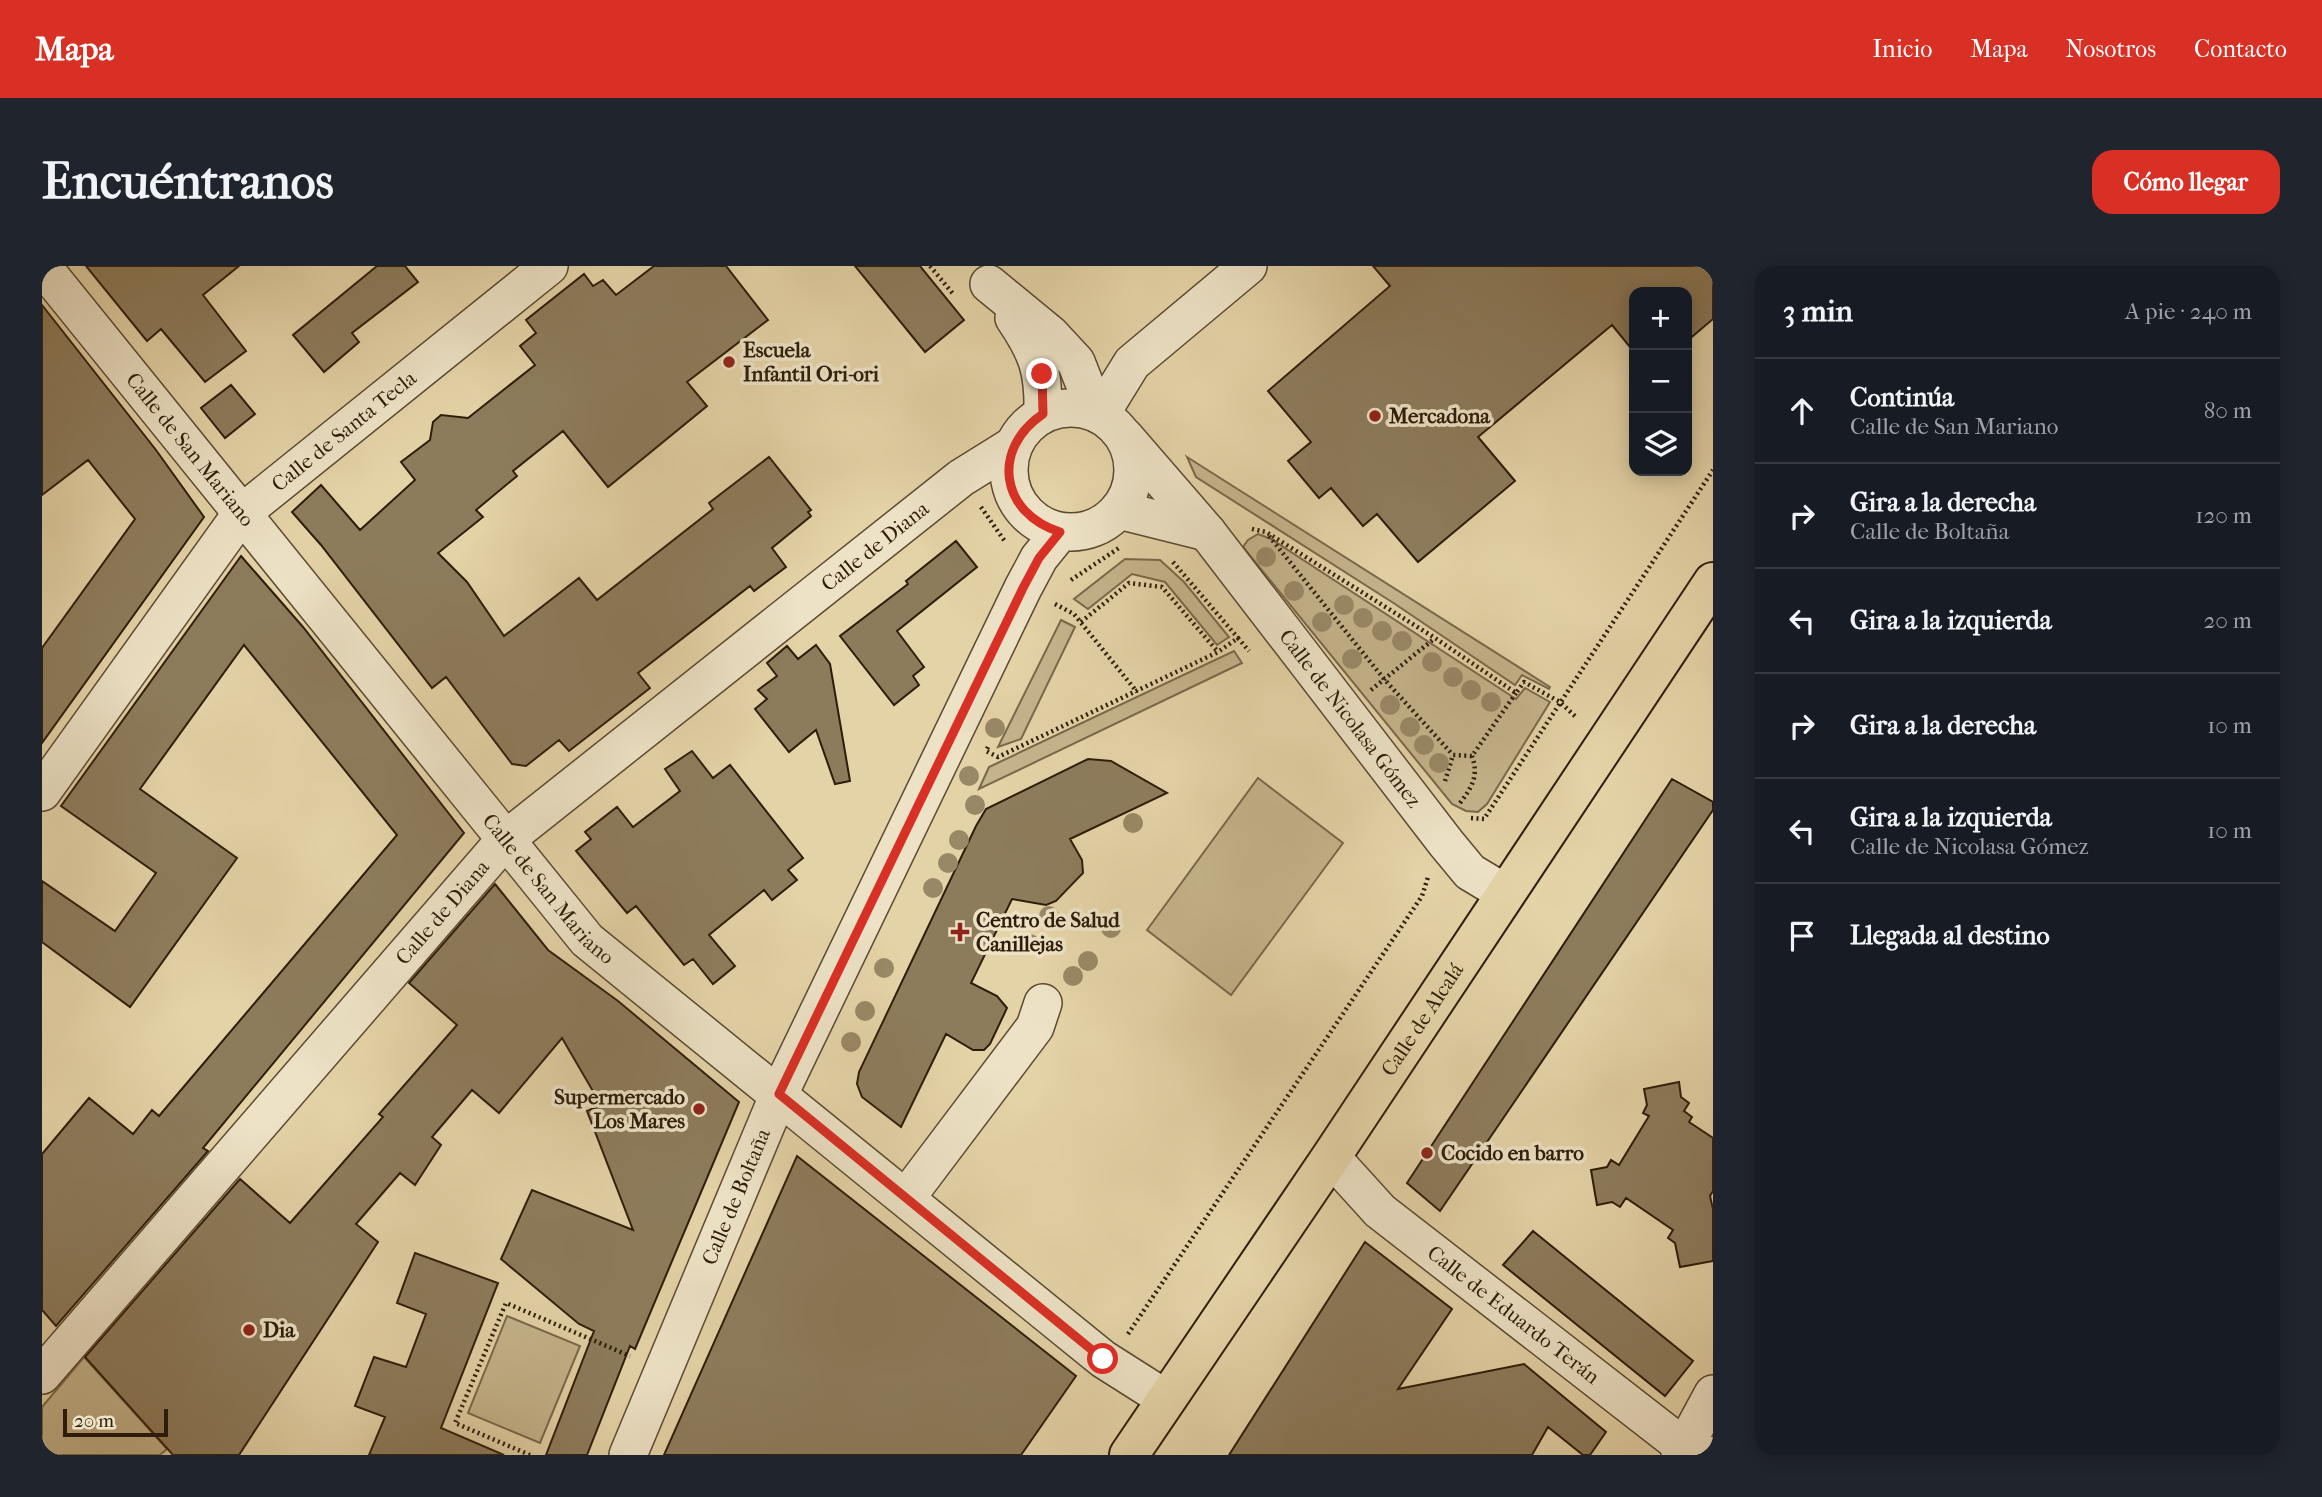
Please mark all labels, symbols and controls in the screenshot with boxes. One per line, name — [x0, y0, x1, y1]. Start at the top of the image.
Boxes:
text: Mapa — [35, 30, 114, 69]
text: Inicio — [1872, 35, 1932, 63]
text: Mapa — [1970, 35, 2028, 63]
text: Nosotros — [2066, 35, 2156, 63]
text: Contacto — [2194, 35, 2287, 63]
button: Cómo llegar — [2092, 150, 2280, 214]
text: Encuéntranos — [42, 153, 334, 211]
map controls — [1629, 287, 1692, 476]
button: + — [1629, 287, 1692, 350]
text: 3 min — [1783, 294, 1853, 329]
text: A pie · 240 m — [2125, 298, 2252, 325]
place label: Escuela Infantil Ori-ori — [743, 338, 880, 386]
button: − — [1629, 350, 1692, 413]
marker: Escuela Infantil Ori-ori — [721, 354, 737, 370]
route end — [1026, 358, 1057, 389]
street label: Calle de Santa Tecla — [267, 366, 421, 496]
street label: Calle de San Mariano — [121, 368, 260, 531]
text: Continúa — [1850, 382, 1954, 413]
icon: ahead — [1783, 392, 1821, 430]
text: 80 m — [2204, 397, 2252, 424]
place label: Mercadona — [1388, 404, 1491, 428]
marker: Mercadona — [1367, 408, 1383, 424]
button: layers — [1629, 413, 1692, 476]
text: Calle de San Mariano — [1850, 413, 2058, 440]
text: Gira a la derecha — [1850, 487, 2036, 518]
street label: Calle de Diana — [816, 496, 934, 596]
icon: right — [1783, 497, 1821, 535]
text: 120 m — [2195, 502, 2252, 529]
text: Calle de Boltaña — [1850, 518, 2009, 545]
icon: left — [1783, 602, 1821, 640]
text: Gira a la izquierda — [1850, 605, 2052, 636]
text: 20 m — [2203, 607, 2252, 634]
street label: Calle de Nicolasa Gómez — [1274, 625, 1426, 812]
icon: right — [1783, 707, 1821, 745]
text: Gira a la derecha — [1850, 710, 2036, 741]
text: 10 m — [2207, 712, 2252, 739]
text: Gira a la izquierda — [1850, 802, 2052, 833]
street label: Calle de San Mariano — [478, 809, 619, 969]
icon: left — [1783, 812, 1821, 850]
text: 10 m — [2207, 817, 2252, 844]
text: Calle de Nicolasa Gómez — [1850, 833, 2089, 860]
street label: Calle de Diana — [391, 855, 494, 969]
place label: Centro de Salud Canillejas — [976, 908, 1120, 956]
icon: arrive — [1783, 917, 1821, 955]
text: Llegada al destino — [1850, 920, 2050, 951]
marker: Centro de Salud Canillejas — [950, 922, 970, 942]
street label: Calle de Alcalá — [1376, 958, 1469, 1081]
place label: Supermercado Los Mares — [554, 1085, 685, 1133]
marker: Supermercado Los Mares — [691, 1101, 707, 1117]
street label: Calle de Boltaña — [697, 1125, 775, 1268]
place label: Cocido en barro — [1441, 1141, 1584, 1165]
marker: Cocido en barro — [1419, 1145, 1435, 1161]
street label: Calle de Eduardo Terán — [1423, 1240, 1604, 1389]
place label: Dia — [263, 1318, 296, 1342]
marker: Dia — [241, 1322, 257, 1338]
route start — [1087, 1343, 1118, 1374]
scale bar — [63, 1406, 168, 1438]
text: 20 m — [74, 1410, 114, 1432]

